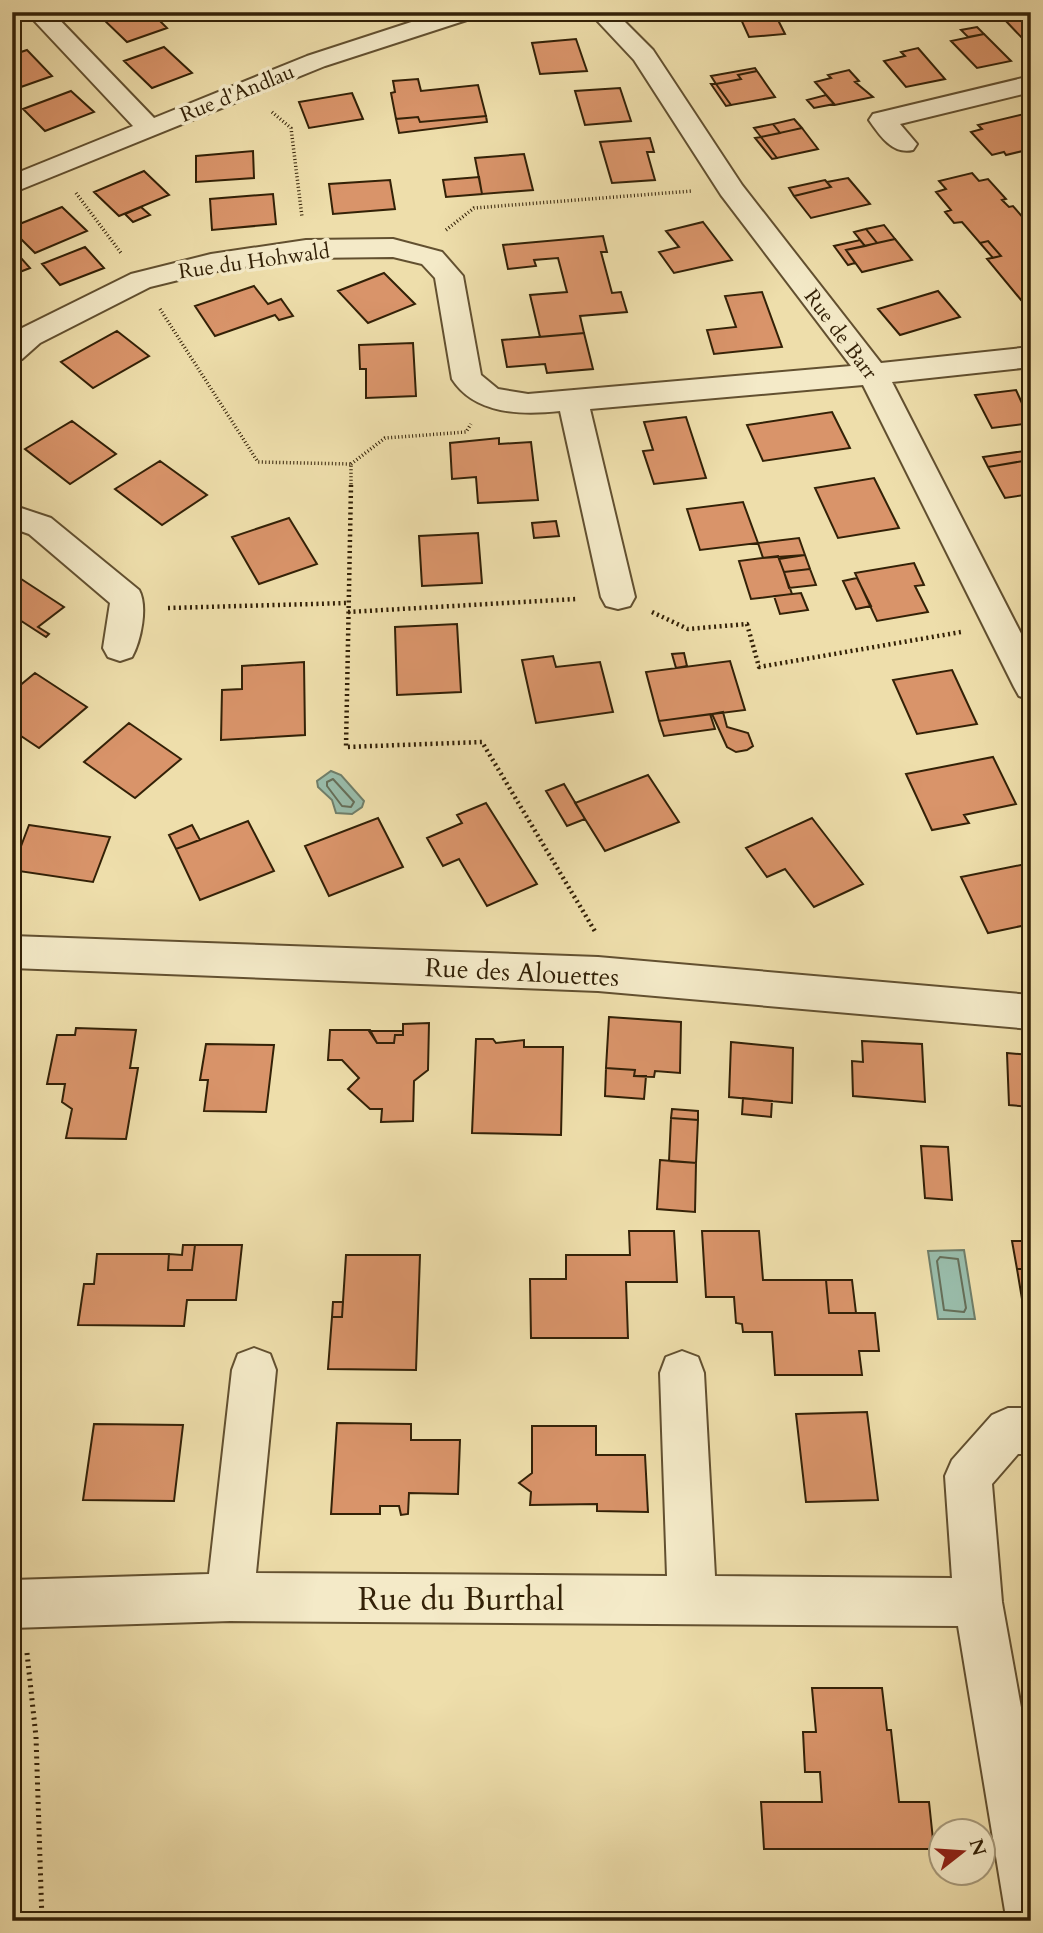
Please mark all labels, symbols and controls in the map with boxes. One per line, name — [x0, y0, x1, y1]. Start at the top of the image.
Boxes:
street label: Rue d'Andlau — [176, 57, 299, 130]
street label: Rue du Hohwald — [177, 237, 332, 286]
street label: Rue de Barr — [797, 283, 884, 386]
street label: Rue des Alouettes — [424, 950, 620, 995]
street label: Rue du Burthal — [358, 1578, 564, 1622]
north arrow — [928, 1818, 998, 1888]
text: N — [962, 1836, 992, 1859]

